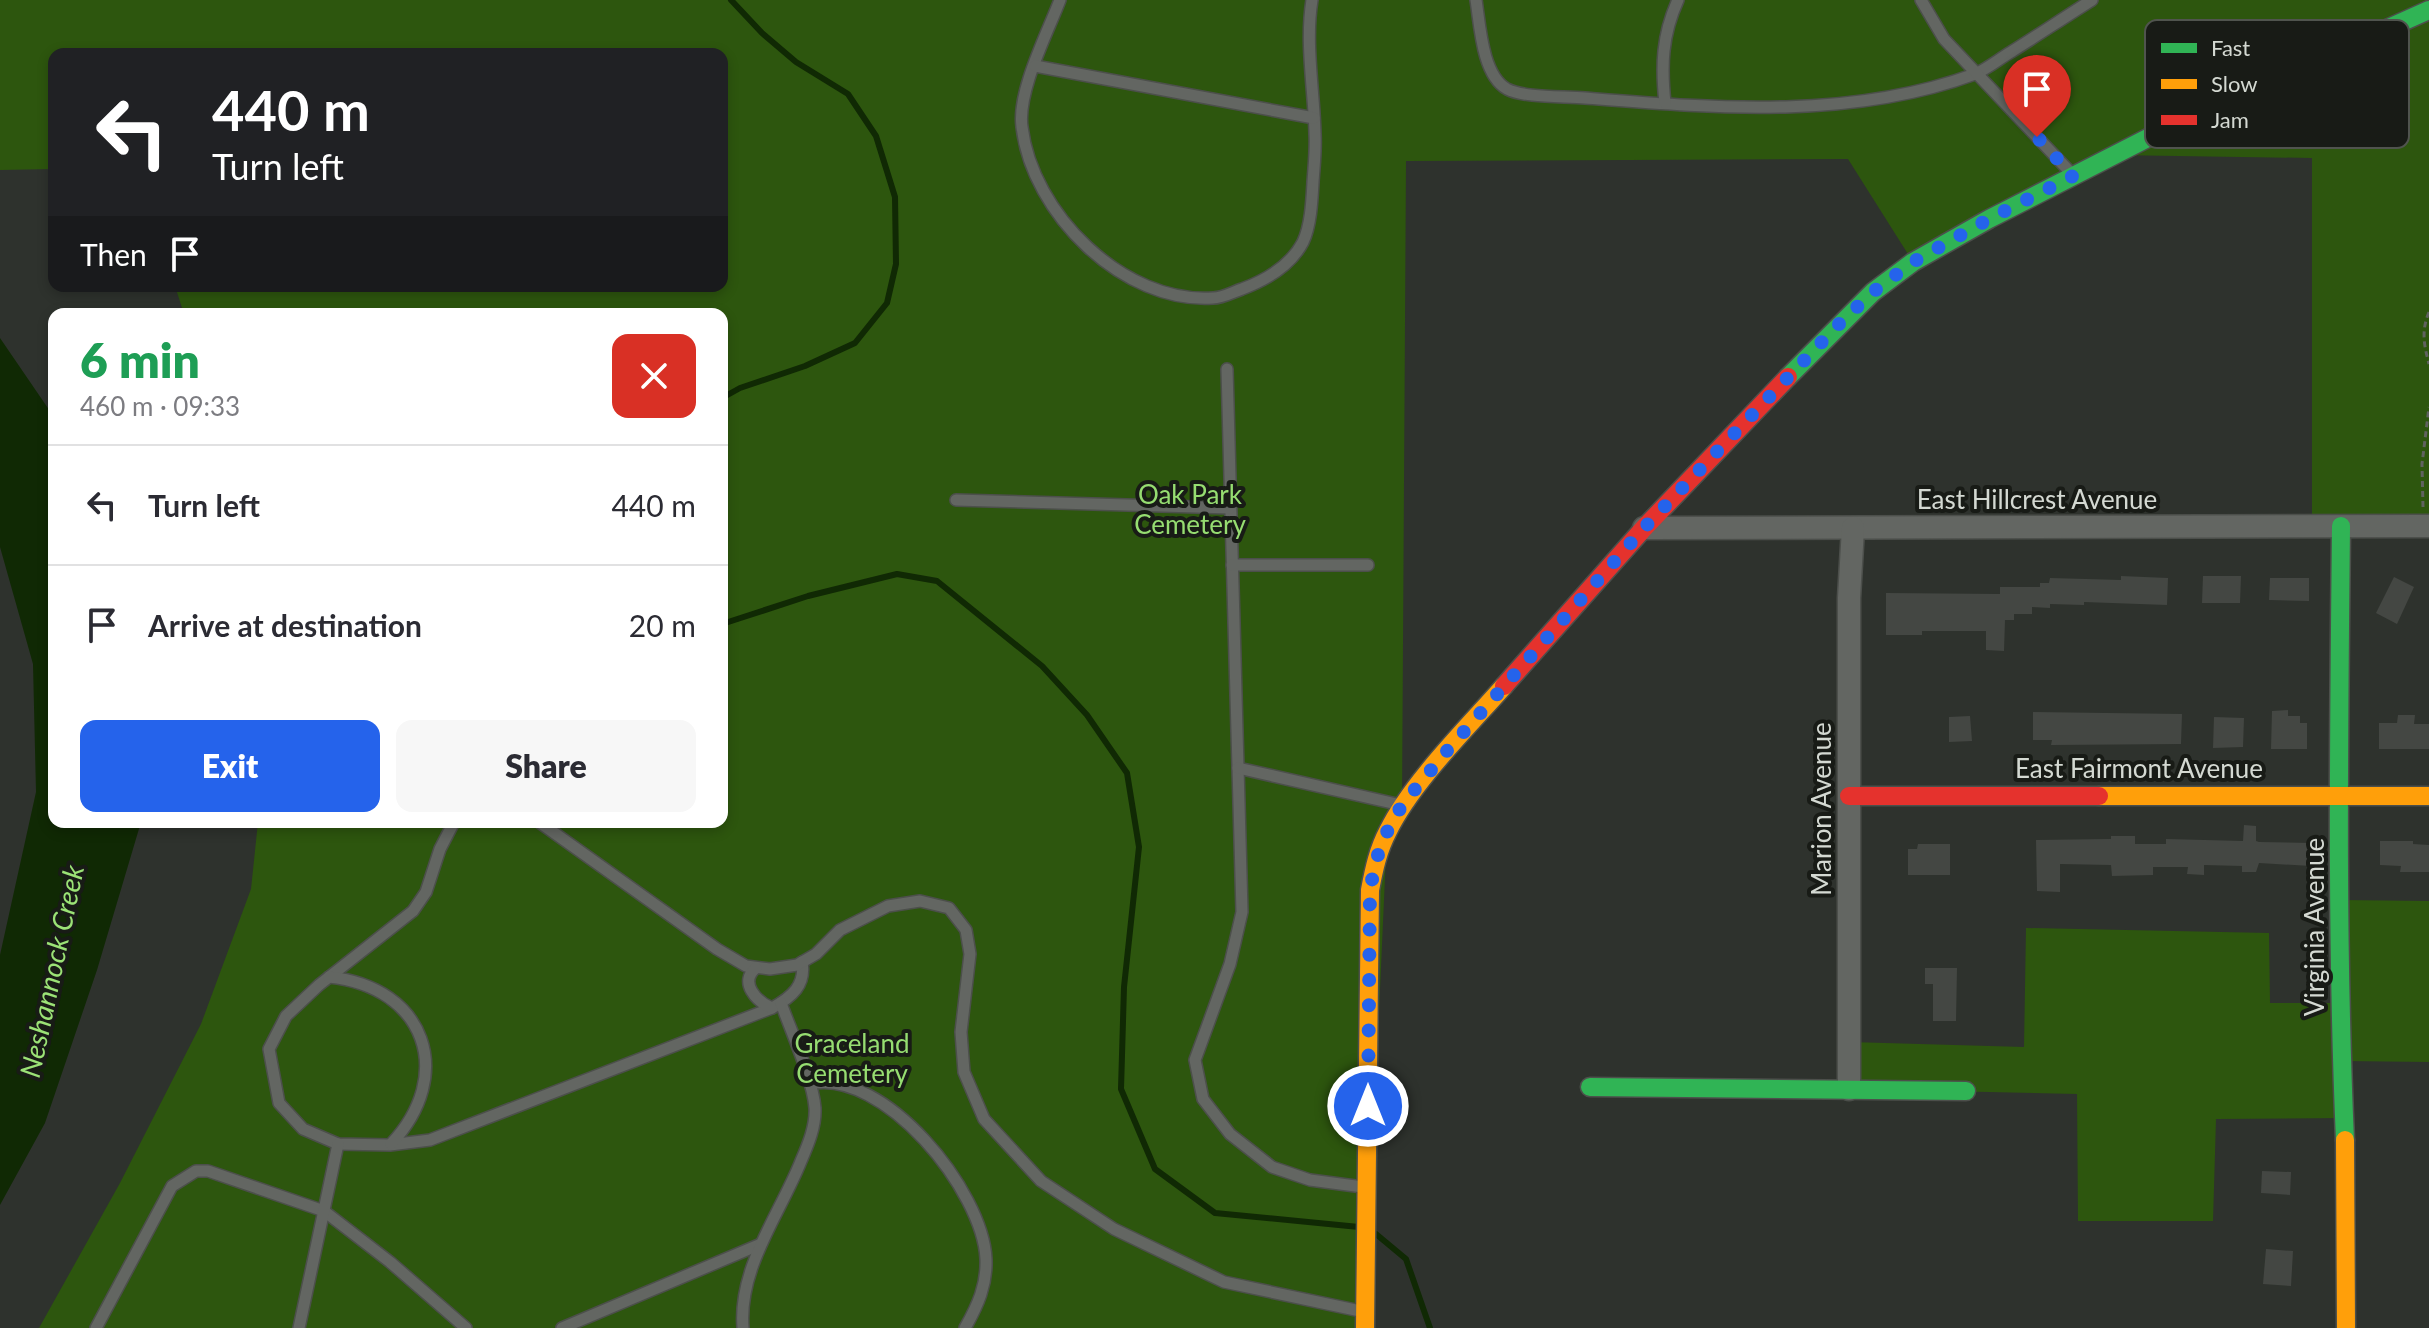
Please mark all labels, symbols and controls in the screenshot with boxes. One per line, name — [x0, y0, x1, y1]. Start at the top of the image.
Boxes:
legend — [2145, 20, 2409, 148]
text: Fast — [2211, 34, 2250, 61]
pin — [2003, 55, 2071, 137]
icon: arrive — [2015, 67, 2059, 111]
text: Slow — [2211, 70, 2258, 97]
text: 440 m — [212, 76, 370, 143]
icon: left — [80, 80, 184, 184]
text: Jam — [2211, 106, 2249, 133]
text: Turn left — [212, 144, 344, 188]
icon: arrive — [163, 232, 207, 276]
text: Then — [80, 236, 147, 272]
text: 6 min — [80, 331, 200, 388]
button: close — [612, 334, 696, 418]
text: 460 m · 09:33 — [80, 390, 240, 422]
park label: Oak Park Cemetery — [1134, 478, 1246, 540]
icon: left — [80, 483, 124, 527]
street label: East Hillcrest Avenue — [1917, 483, 2157, 515]
text: Turn left — [148, 487, 260, 523]
text: 440 m — [611, 487, 696, 523]
icon: arrive — [80, 603, 124, 647]
text: Arrive at destination — [148, 607, 422, 643]
text: 20 m — [629, 607, 696, 643]
button: Exit — [80, 720, 380, 812]
button: Share — [396, 720, 696, 812]
street label: Marion Avenue — [1805, 722, 1837, 896]
street label: East Fairmont Avenue — [2015, 752, 2263, 784]
street label: Virginia Avenue — [2298, 838, 2330, 1016]
water label: Neshannock Creek — [12, 861, 90, 1080]
park label: Graceland Cemetery — [795, 1027, 910, 1089]
position arrow — [1326, 1064, 1410, 1148]

